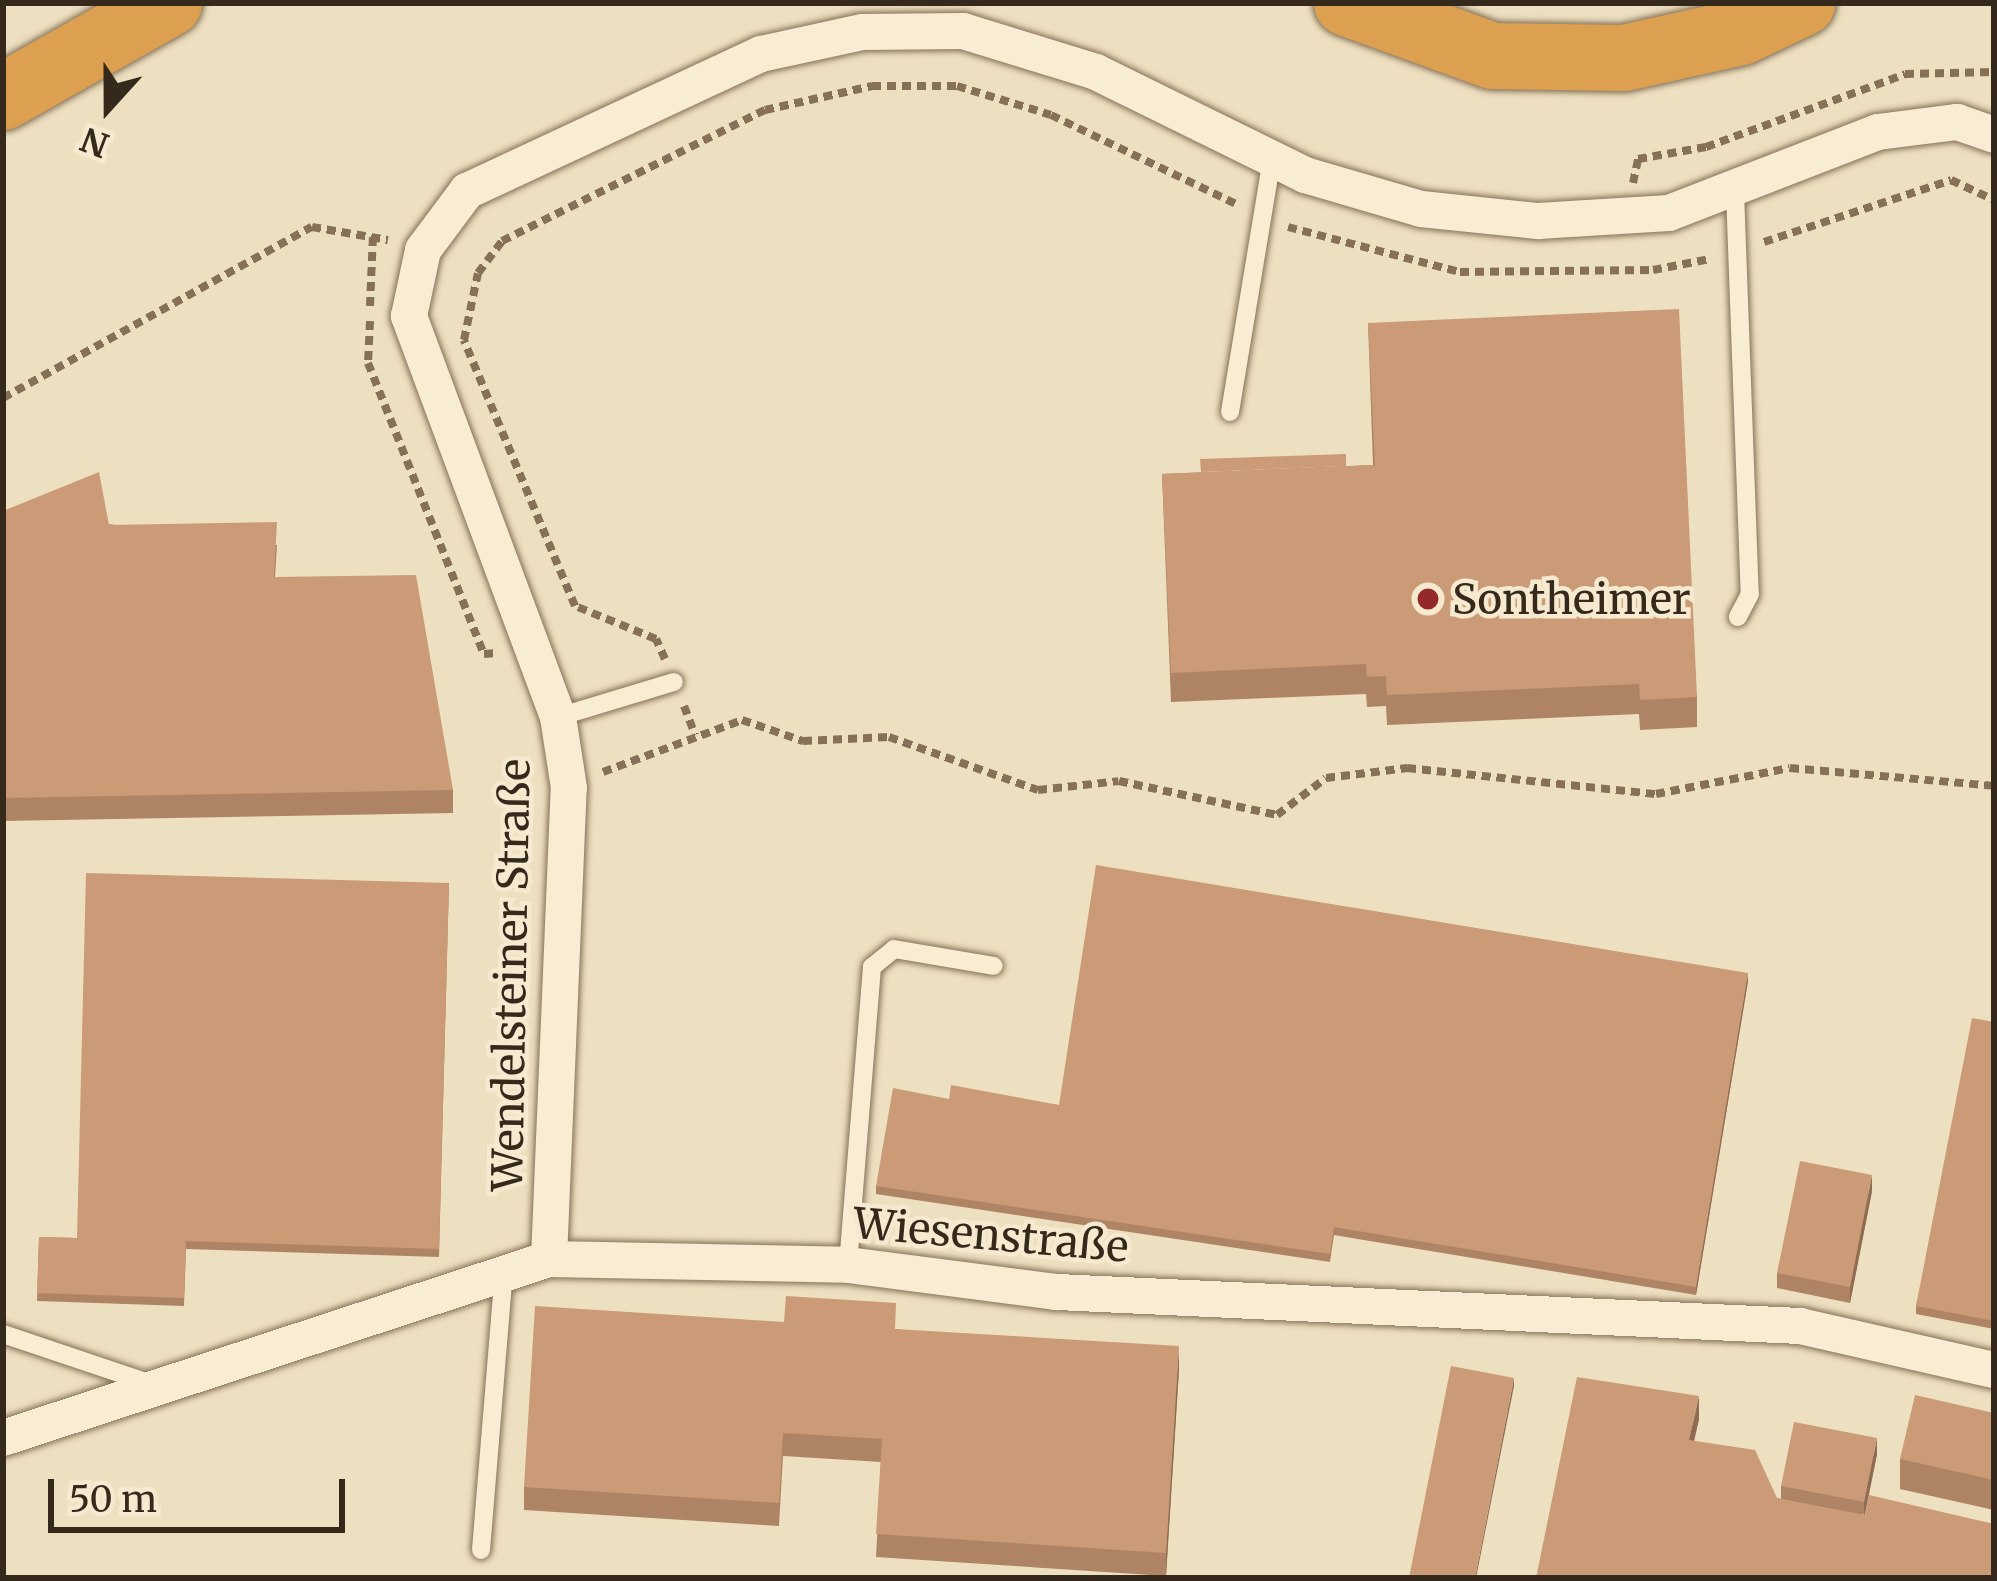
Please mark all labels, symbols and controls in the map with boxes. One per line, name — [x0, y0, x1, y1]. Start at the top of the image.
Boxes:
north arrow — [48, 48, 168, 168]
text: N — [75, 118, 114, 166]
place label: Sontheimer — [1452, 574, 1691, 624]
marker: Sontheimer — [1415, 586, 1441, 612]
street label: Wendelsteiner Straße — [482, 758, 540, 1192]
street label: Wiesenstraße — [851, 1198, 1131, 1272]
scale bar — [54, 1455, 351, 1529]
text: 50 m — [69, 1477, 157, 1522]

